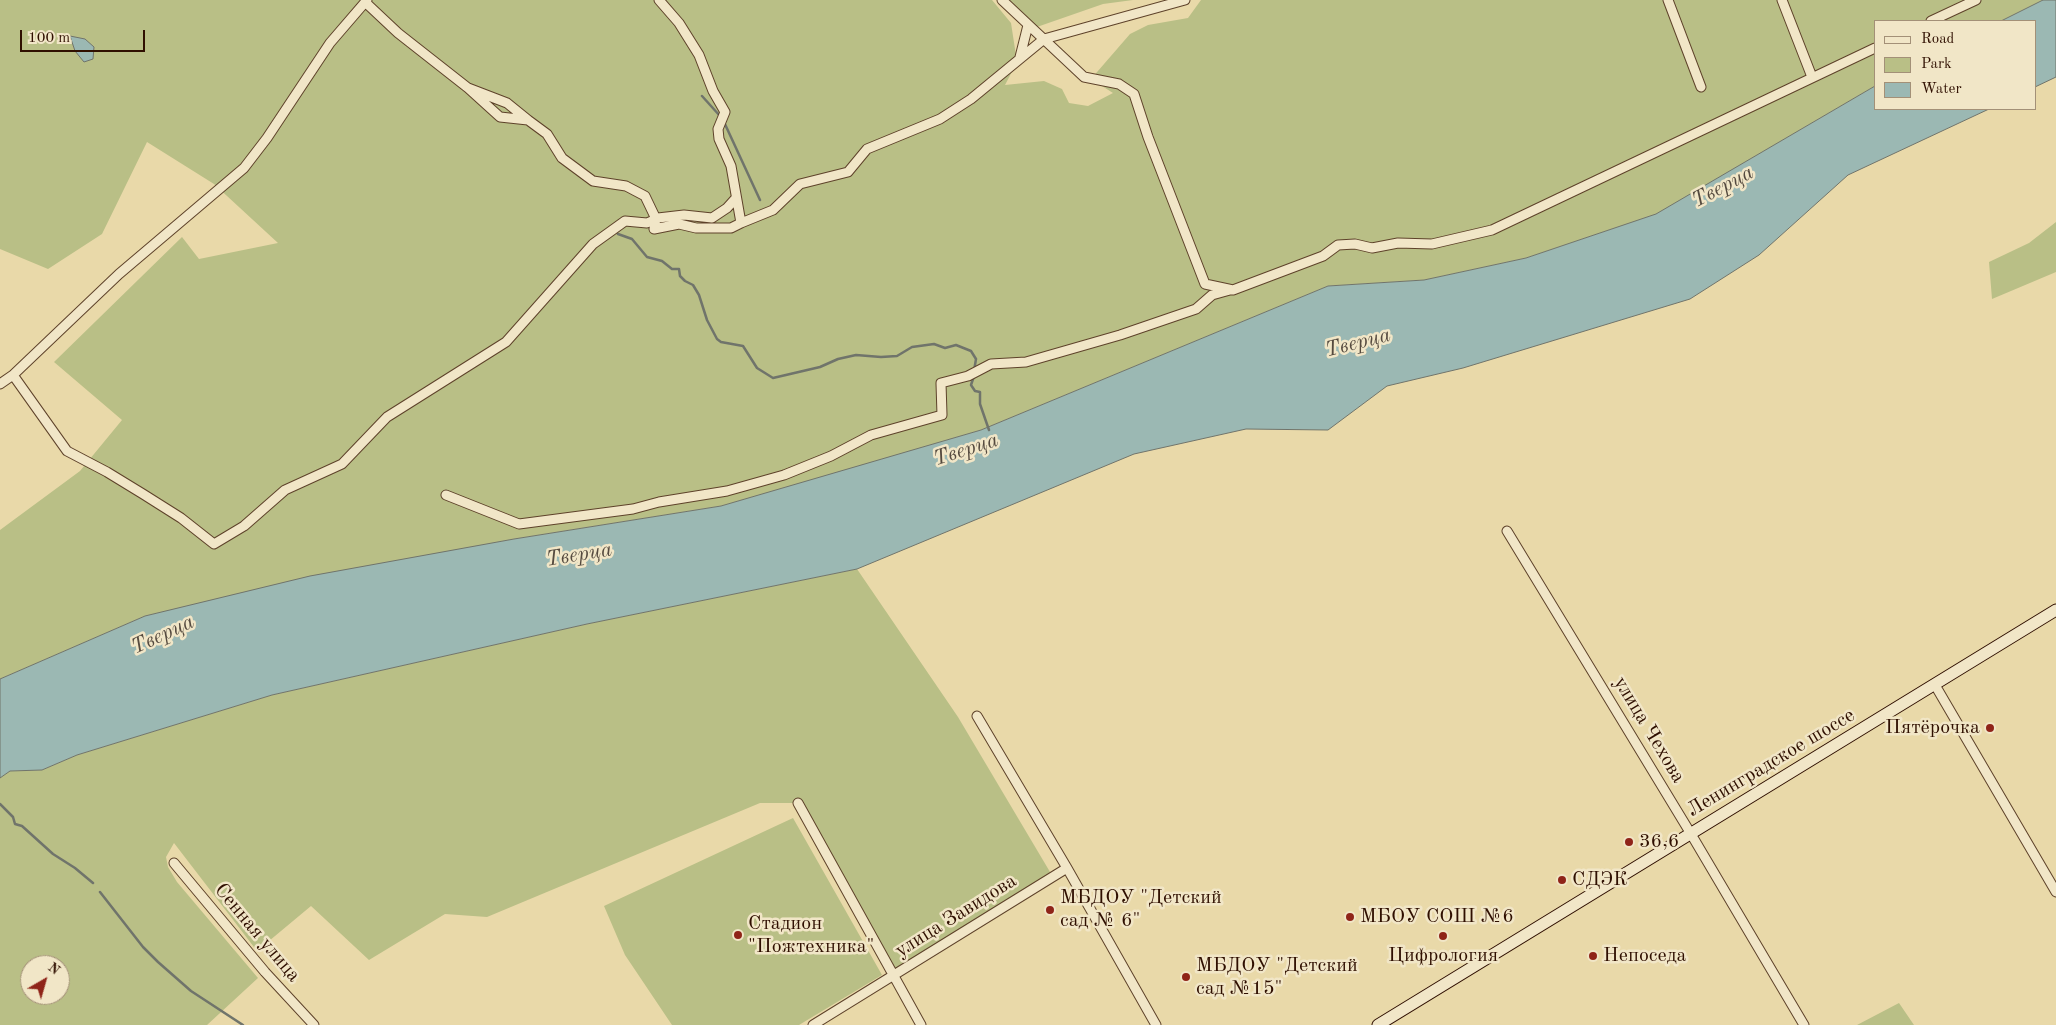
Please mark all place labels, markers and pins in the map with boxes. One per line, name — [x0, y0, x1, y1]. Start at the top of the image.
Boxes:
place label: Пятёрочка — [1885, 716, 1980, 740]
marker: Пятёрочка — [1984, 722, 1996, 734]
place label: 36,6 — [1639, 830, 1679, 854]
marker: 36,6 — [1623, 836, 1635, 848]
place label: СДЭК — [1572, 868, 1628, 892]
marker: СДЭК — [1556, 874, 1568, 886]
place label: МБДОУ "Детский сад № 6" — [1060, 886, 1222, 933]
marker: МБДОУ "Детский сад № 6" — [1044, 904, 1056, 916]
place label: МБОУ СОШ №6 — [1360, 905, 1514, 929]
marker: МБОУ СОШ №6 — [1344, 911, 1356, 923]
place label: Стадион "Пожтехника" — [748, 912, 874, 959]
marker: Стадион "Пожтехника" — [732, 929, 744, 941]
marker: Цифрология — [1437, 930, 1449, 942]
place label: Цифрология — [1388, 944, 1498, 968]
place label: Непоседа — [1603, 944, 1686, 968]
marker: Непоседа — [1587, 950, 1599, 962]
place label: МБДОУ "Детский сад №15" — [1196, 954, 1358, 1001]
marker: МБДОУ "Детский сад №15" — [1180, 971, 1192, 983]

